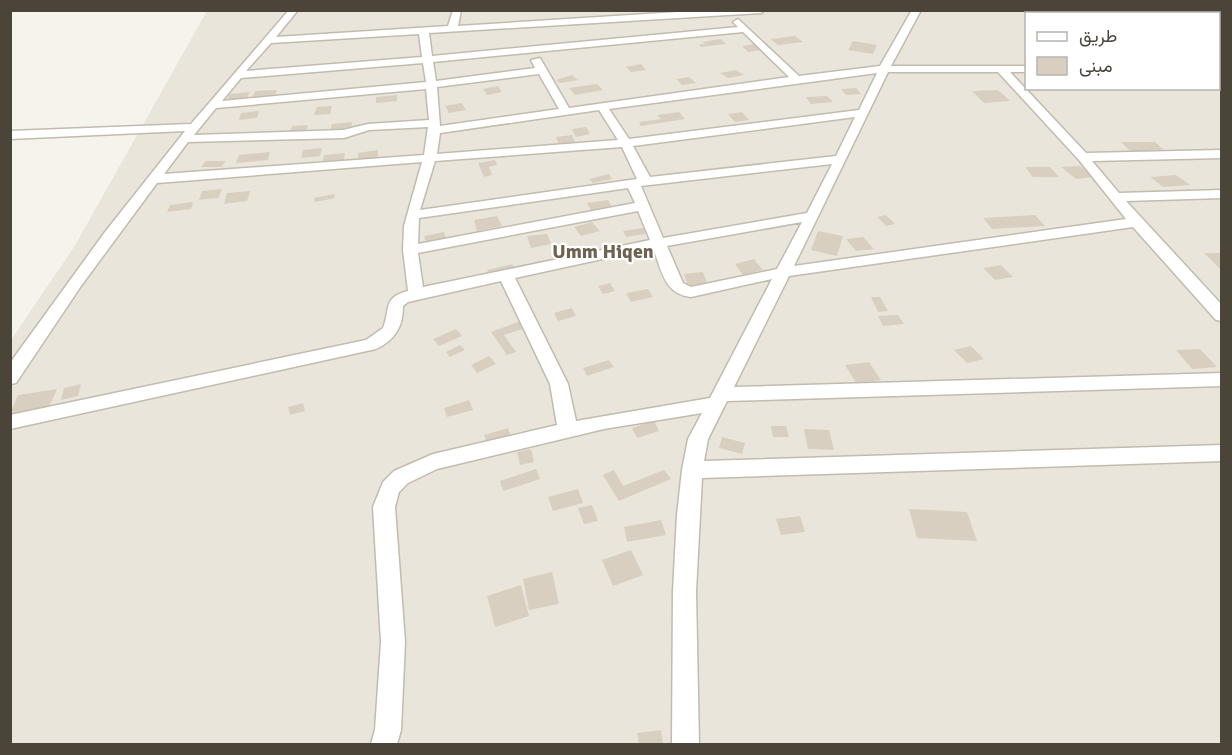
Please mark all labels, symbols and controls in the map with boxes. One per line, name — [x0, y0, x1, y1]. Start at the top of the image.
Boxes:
legend — [1025, 12, 1220, 90]
text: طريق — [1079, 25, 1117, 47]
text: مبنى — [1079, 55, 1113, 77]
district label: Umm Hiqen — [552, 239, 654, 264]

